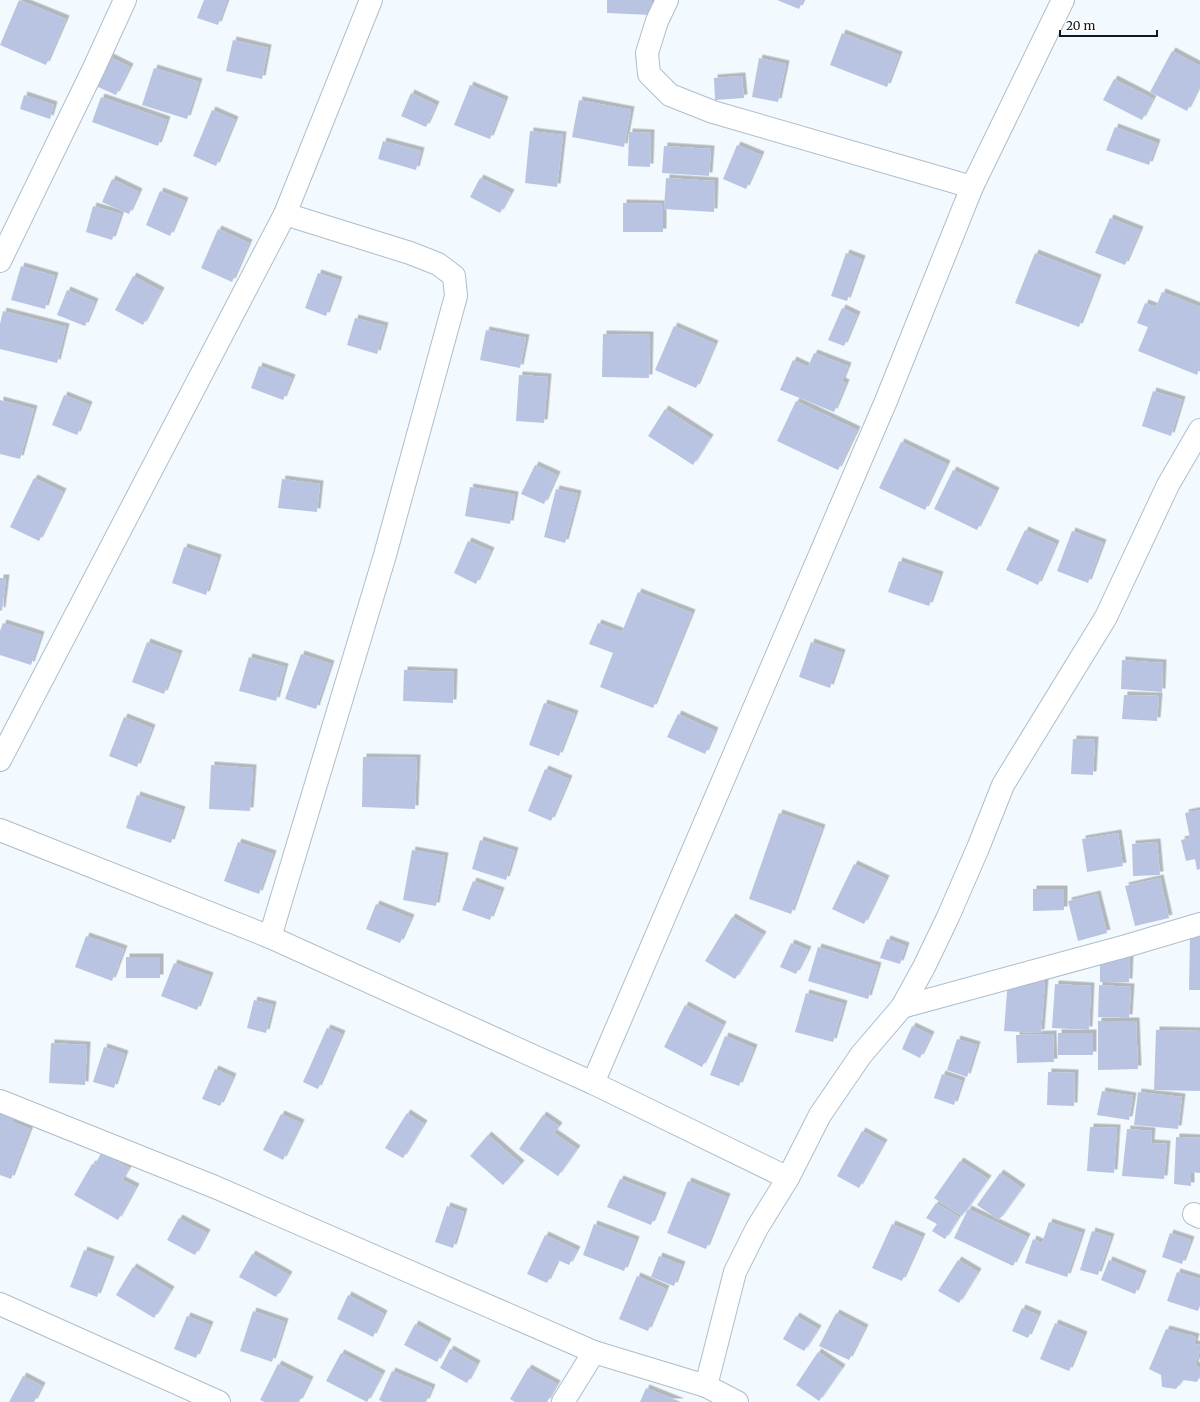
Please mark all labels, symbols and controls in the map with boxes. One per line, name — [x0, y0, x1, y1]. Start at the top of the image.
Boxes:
scale bar — [1060, 12, 1157, 38]
text: 20 m — [1066, 18, 1095, 33]

